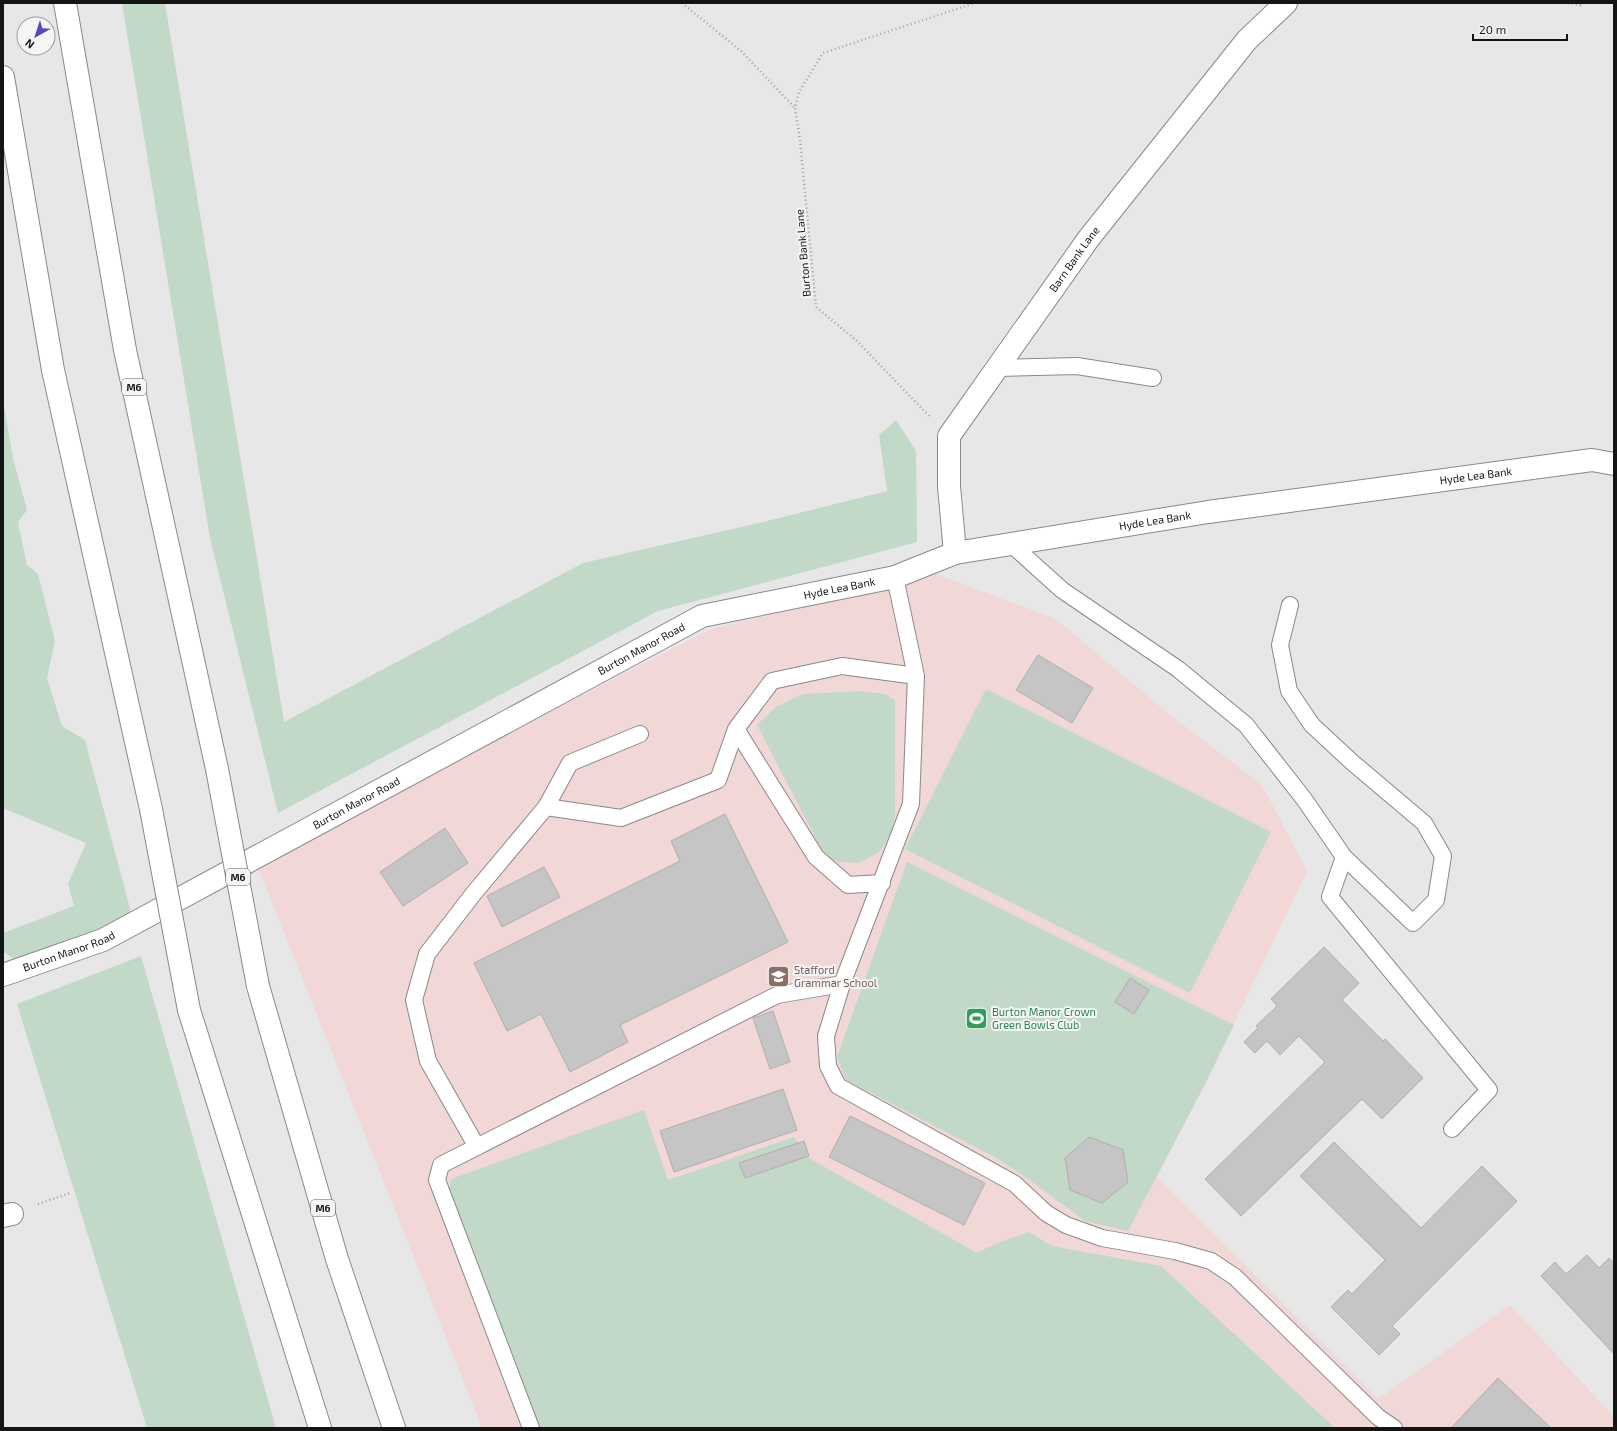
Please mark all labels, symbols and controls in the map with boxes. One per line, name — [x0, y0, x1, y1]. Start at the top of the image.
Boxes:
north arrow — [16, 16, 56, 56]
scale bar — [1473, 16, 1567, 42]
text: 20 m — [1479, 22, 1506, 36]
text: N — [22, 37, 37, 52]
street label: Burton Bank Lane — [792, 209, 813, 297]
street label: Barn Bank Lane — [1046, 223, 1102, 294]
road number: M6 — [122, 379, 146, 395]
street label: Hyde Lea Bank — [1439, 464, 1513, 487]
street label: Hyde Lea Bank — [1118, 508, 1192, 532]
street label: Hyde Lea Bank — [802, 574, 876, 601]
street label: Burton Manor Road — [595, 620, 687, 677]
street label: Burton Manor Road — [310, 774, 402, 831]
road number: M6 — [226, 869, 250, 885]
street label: Burton Manor Road — [21, 928, 117, 974]
school or university icon: Stafford Grammar School — [766, 963, 792, 989]
place label: Stafford Grammar School — [794, 963, 878, 989]
sports icon: Burton Manor Crown Green Bowls Club — [963, 1005, 989, 1031]
place label: Burton Manor Crown Green Bowls Club — [992, 1005, 1096, 1031]
road number: M6 — [311, 1200, 335, 1216]

